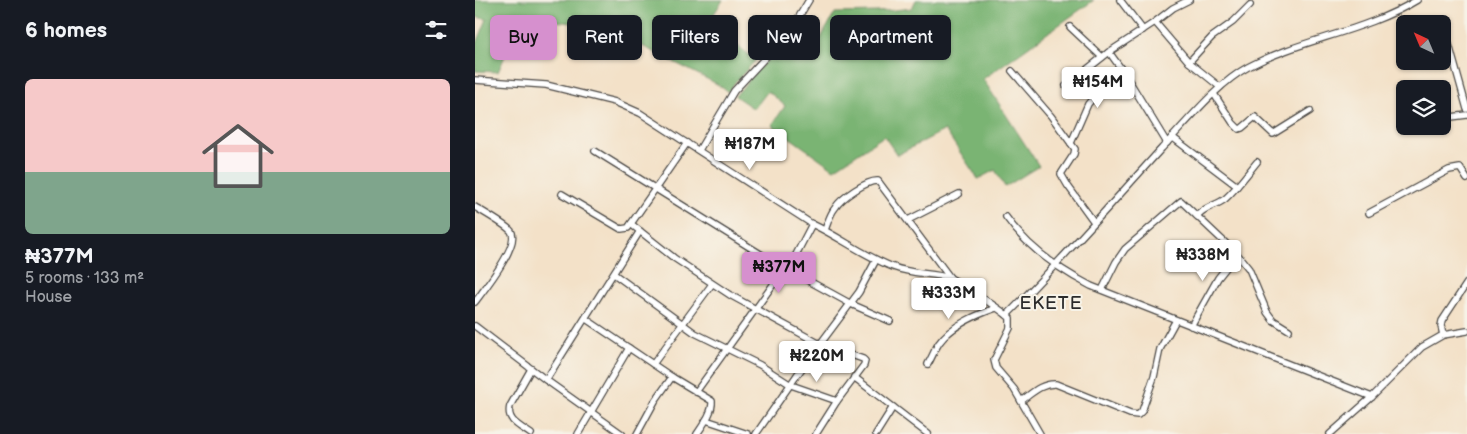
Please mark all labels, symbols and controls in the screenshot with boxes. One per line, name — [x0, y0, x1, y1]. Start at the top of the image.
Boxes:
chip: Buy — [490, 15, 557, 60]
chip: Rent — [567, 15, 642, 60]
chip: Filters — [652, 15, 738, 60]
chip: New — [748, 15, 820, 60]
chip: Apartment — [830, 15, 951, 60]
north arrow — [1396, 15, 1451, 70]
map controls — [1396, 15, 1451, 135]
icon: filters — [422, 16, 450, 44]
text: 6 homes — [25, 18, 107, 43]
pin: ₦154M — [1063, 66, 1133, 109]
text: ₦154M — [1073, 73, 1123, 92]
button: layers — [1396, 80, 1451, 135]
icon: home — [193, 111, 283, 201]
pin: ₦187M — [715, 128, 785, 171]
text: ₦187M — [725, 135, 775, 154]
pin: ₦338M — [1168, 240, 1238, 282]
text: ₦377M — [25, 244, 94, 269]
text: ₦338M — [1176, 246, 1230, 265]
pin: ₦377M — [744, 252, 814, 294]
text: ₦377M — [753, 258, 805, 277]
text: 5 rooms · 133 m² — [25, 269, 144, 288]
pin: ₦333M — [914, 278, 984, 320]
text: ₦333M — [922, 284, 976, 303]
text: House — [25, 288, 72, 307]
district label: EKETE — [1019, 293, 1083, 314]
pin: ₦220M — [782, 340, 852, 383]
text: ₦220M — [790, 347, 844, 366]

